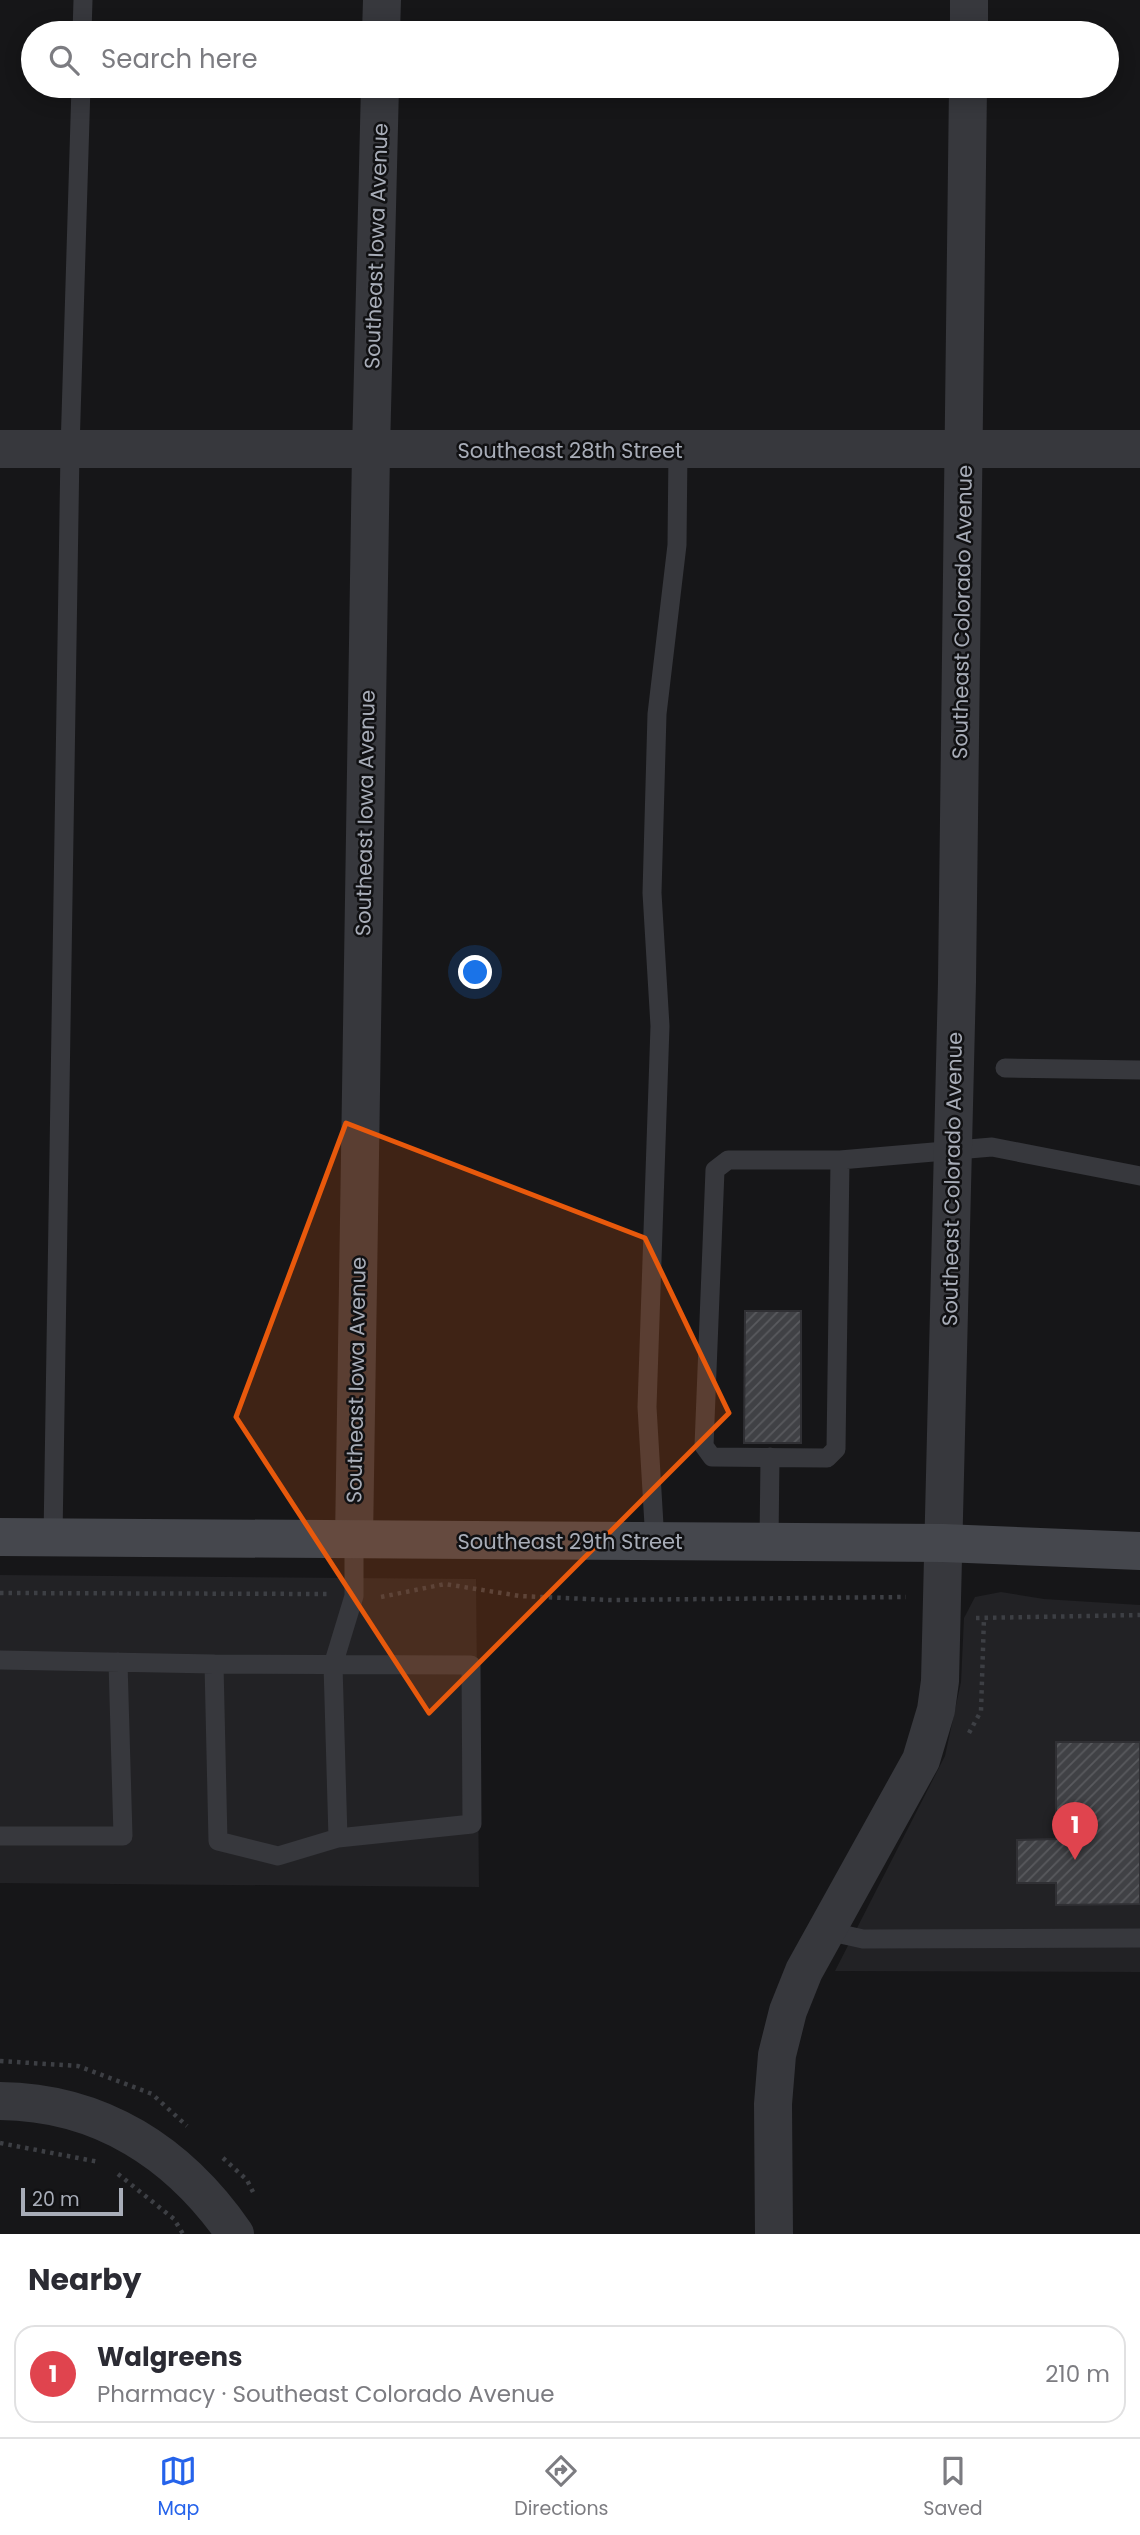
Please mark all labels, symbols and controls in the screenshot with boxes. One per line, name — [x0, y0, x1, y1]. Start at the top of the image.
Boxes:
search box — [21, 21, 1119, 98]
icon: search — [45, 41, 83, 79]
text: Search here — [101, 41, 258, 77]
street label: Southeast Iowa Avenue — [357, 122, 395, 370]
street label: Southeast 28th Street — [457, 436, 683, 465]
street label: Southeast Colorado Avenue — [945, 465, 979, 759]
street label: Southeast Iowa Avenue — [348, 690, 382, 936]
your location — [458, 955, 492, 989]
street label: Southeast Colorado Avenue — [935, 1032, 969, 1326]
street label: Southeast Iowa Avenue — [339, 1257, 373, 1503]
street label: Southeast 29th Street — [457, 1527, 683, 1556]
pin: 1 — [1052, 1802, 1098, 1860]
scale bar — [21, 2185, 122, 2217]
text: 20 m — [32, 2186, 80, 2213]
text: Nearby — [28, 2258, 142, 2301]
text: Walgreens — [97, 2339, 243, 2375]
text: 1 — [49, 2358, 57, 2390]
text: 210 m — [1045, 2358, 1110, 2390]
text: Pharmacy · Southeast Colorado Avenue — [97, 2378, 555, 2410]
tab: Map — [157, 2452, 199, 2523]
tab: Directions — [514, 2452, 609, 2523]
tab: Saved — [923, 2452, 983, 2523]

